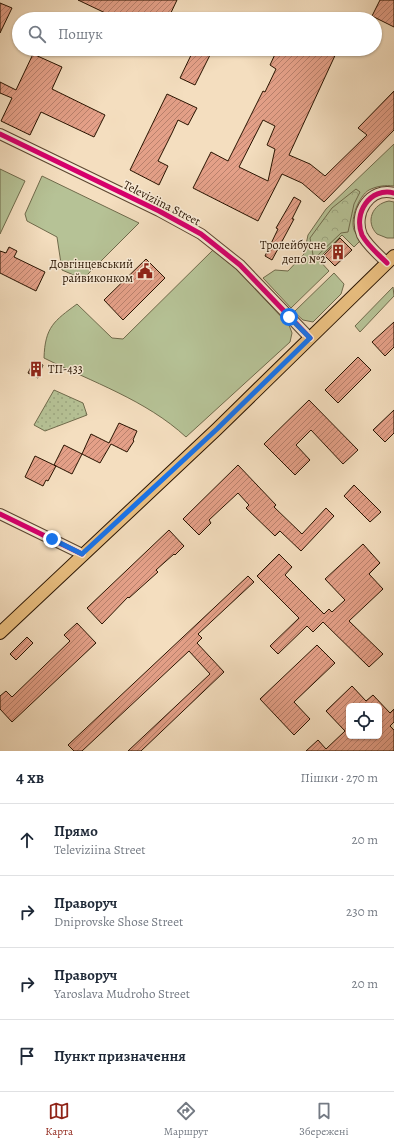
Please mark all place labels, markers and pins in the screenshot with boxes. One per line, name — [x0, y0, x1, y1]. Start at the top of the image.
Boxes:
place label: Тролейбусне депо №2 — [260, 237, 326, 267]
building icon: Тролейбусне депо №2 — [329, 243, 347, 261]
place label: Довгінцевський райвиконком — [50, 256, 133, 286]
public building icon: Довгінцевський райвиконком — [136, 262, 154, 280]
building icon: ТП-433 — [27, 360, 45, 378]
place label: ТП-433 — [48, 361, 83, 377]

